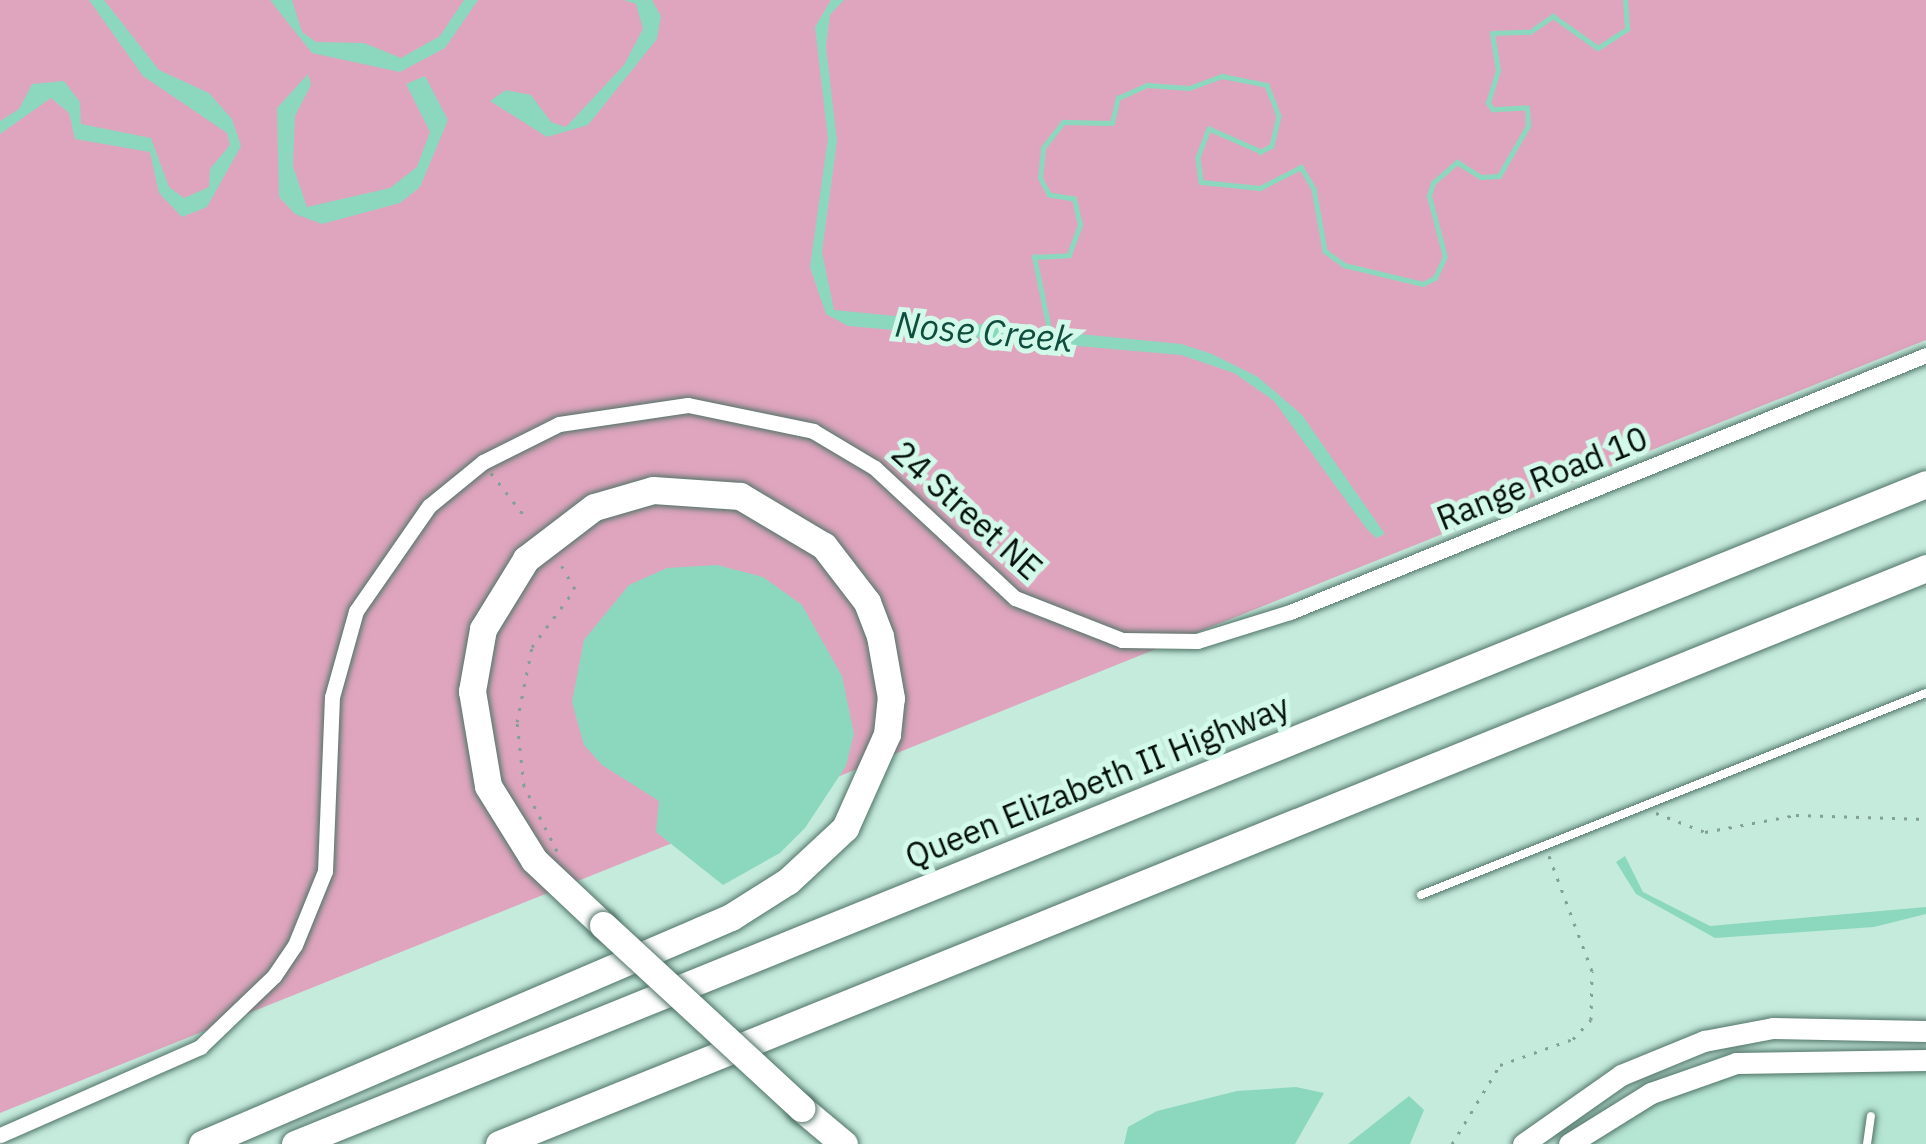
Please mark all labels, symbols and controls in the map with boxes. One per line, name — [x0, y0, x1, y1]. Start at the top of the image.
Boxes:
water label: Nose Creek — [893, 302, 1075, 360]
street label: Range Road 10 — [1431, 418, 1653, 538]
street label: 24 Street NE — [884, 432, 1050, 588]
street label: Queen Elizabeth II Highway — [899, 686, 1295, 876]

